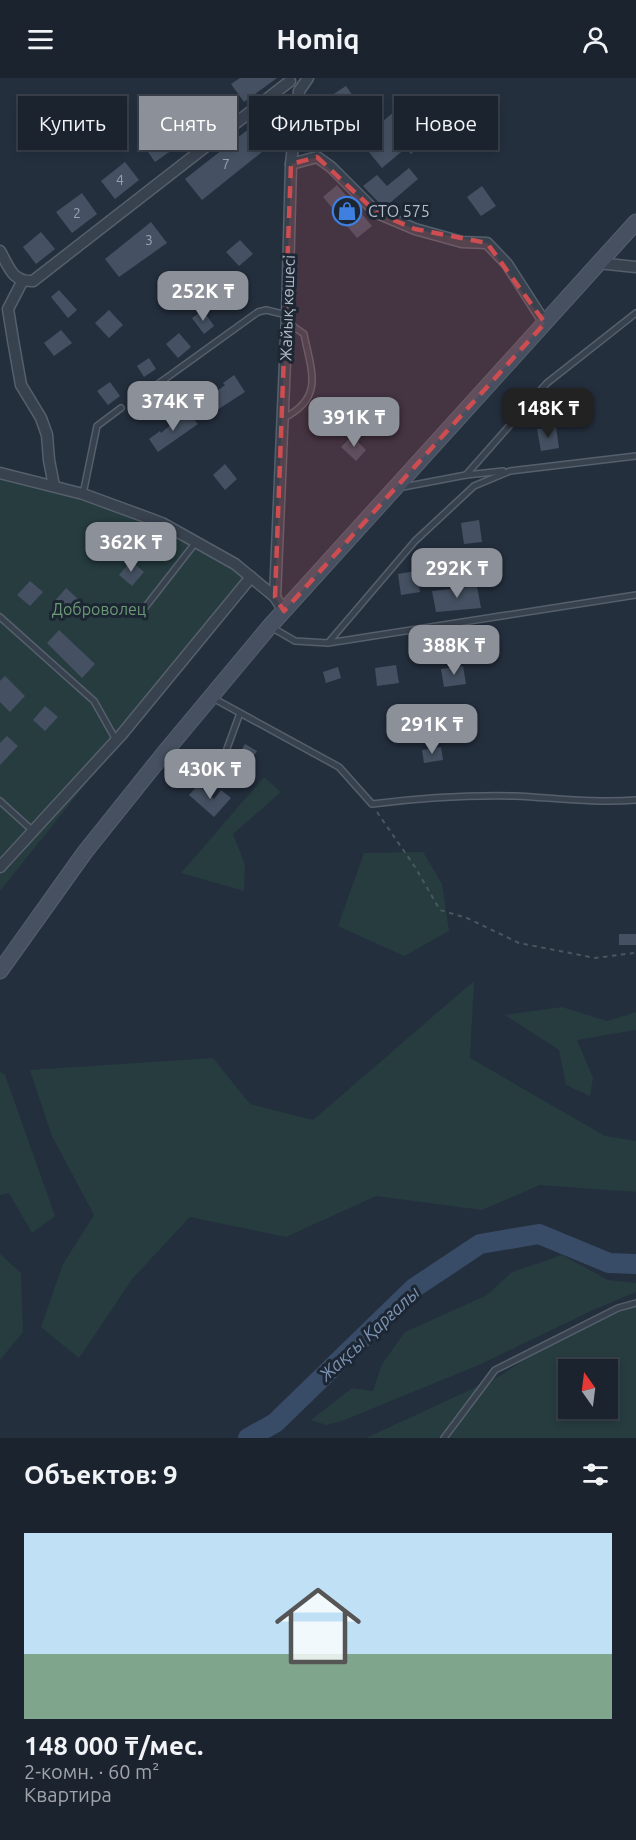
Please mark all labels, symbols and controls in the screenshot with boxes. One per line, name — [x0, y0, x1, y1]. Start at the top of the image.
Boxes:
icon: menu — [24, 23, 57, 56]
icon: person — [579, 23, 612, 56]
text: Homiq — [277, 24, 359, 54]
chip: Купить — [18, 96, 127, 150]
chip: Снять — [139, 96, 237, 150]
chip: Фильтры — [249, 96, 382, 150]
chip: Новое — [394, 96, 498, 150]
house number: 7 — [222, 156, 230, 172]
house number: 4 — [116, 172, 124, 188]
shop icon: СТО 575 — [331, 195, 363, 227]
place label: СТО 575 — [368, 202, 430, 220]
house number: 2 — [73, 205, 81, 221]
house number: 3 — [145, 232, 153, 248]
street label: Жайық көшесі — [276, 255, 298, 361]
pin: 252K ₸ — [154, 271, 252, 322]
text: 252K ₸ — [171, 279, 235, 302]
pin: 374K ₸ — [124, 381, 222, 432]
pin: 148K ₸ — [499, 388, 597, 439]
text: 374K ₸ — [141, 389, 205, 412]
text: 148K ₸ — [516, 396, 580, 419]
pin: 391K ₸ — [305, 397, 403, 448]
text: 391K ₸ — [322, 405, 386, 428]
pin: 362K ₸ — [82, 522, 180, 573]
text: 362K ₸ — [99, 530, 163, 553]
pin: 292K ₸ — [408, 548, 506, 599]
text: 292K ₸ — [425, 556, 489, 579]
park label: Доброволец — [52, 600, 146, 618]
pin: 388K ₸ — [405, 625, 503, 676]
text: 388K ₸ — [422, 633, 486, 656]
pin: 291K ₸ — [383, 704, 481, 755]
text: 291K ₸ — [400, 712, 464, 735]
pin: 430K ₸ — [161, 749, 259, 800]
text: 430K ₸ — [178, 757, 242, 780]
water label: Жақсы Қарғалы — [314, 1282, 423, 1385]
north arrow — [558, 1359, 618, 1419]
map controls — [558, 1359, 618, 1419]
icon: filters — [579, 1458, 612, 1491]
text: Объектов: 9 — [24, 1460, 178, 1489]
icon: home — [264, 1572, 372, 1680]
text: 148 000 ₸/мес. — [24, 1731, 203, 1760]
text: 2-комн. · 60 m² — [24, 1760, 159, 1783]
text: Квартира — [24, 1783, 112, 1806]

